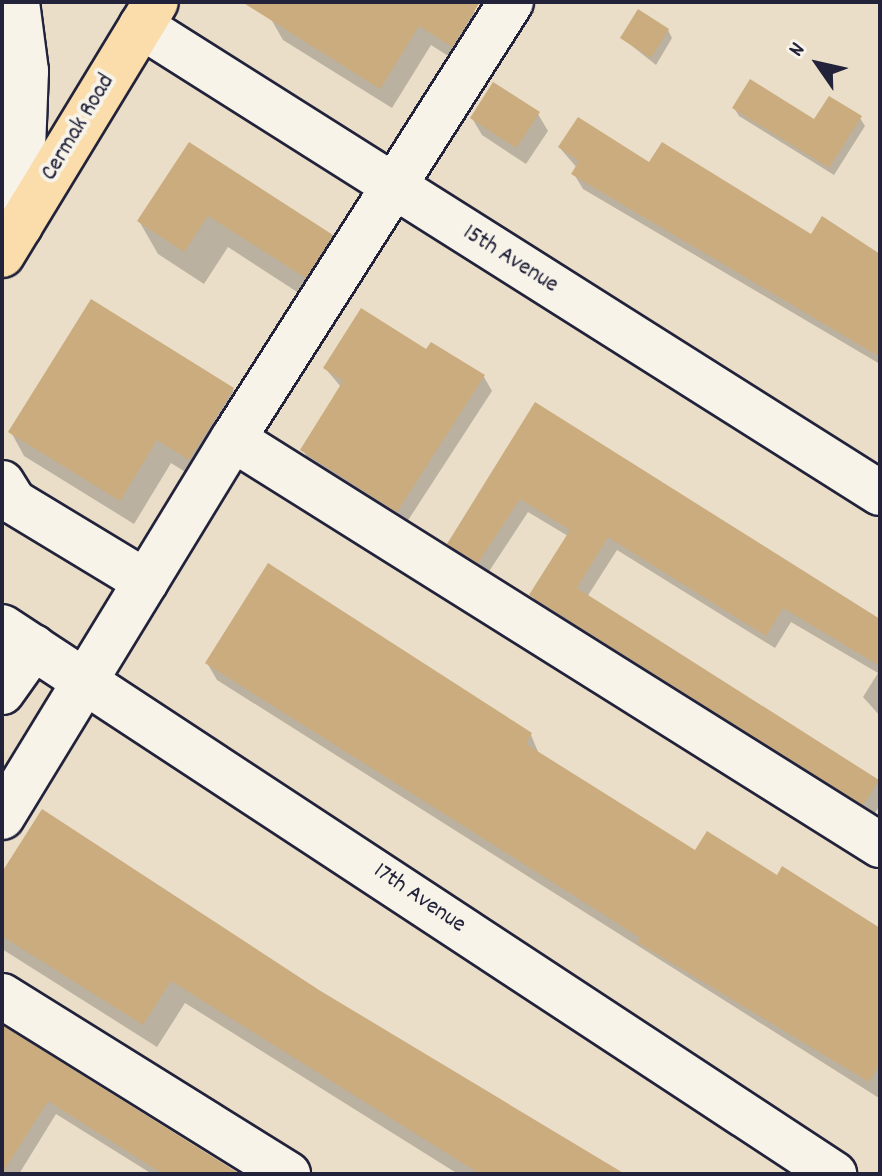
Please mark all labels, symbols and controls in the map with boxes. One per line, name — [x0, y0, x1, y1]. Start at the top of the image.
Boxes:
north arrow — [778, 24, 858, 104]
text: N — [782, 37, 814, 63]
street label: Cermak Road — [36, 69, 122, 187]
street label: 15th Avenue — [457, 219, 563, 301]
street label: 17th Avenue — [367, 858, 471, 940]

